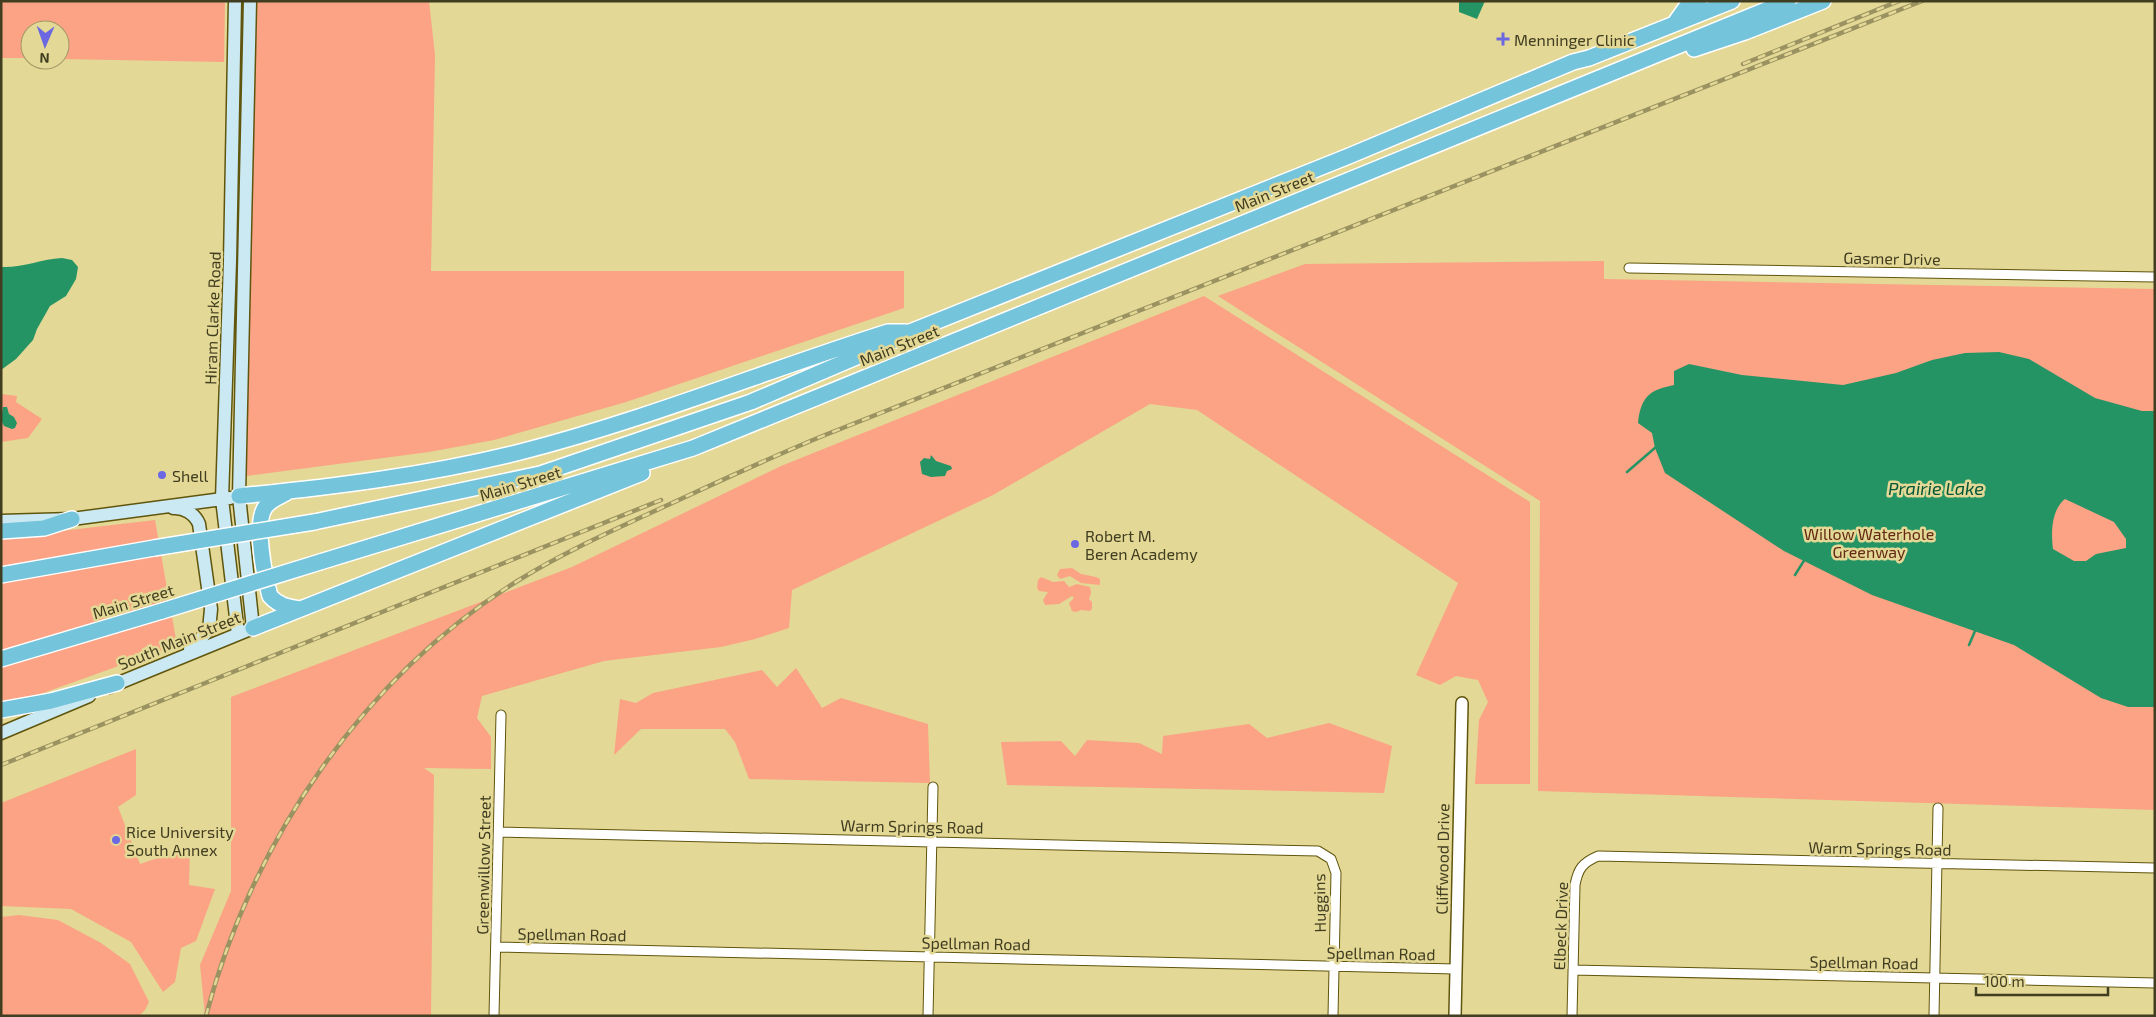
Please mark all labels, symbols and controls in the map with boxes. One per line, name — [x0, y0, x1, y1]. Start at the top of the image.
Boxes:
north arrow — [20, 20, 70, 70]
place label: Menninger Clinic — [1514, 30, 1635, 49]
marker: Menninger Clinic — [1496, 32, 1510, 46]
text: N — [39, 50, 50, 67]
street label: Main Street — [1231, 166, 1317, 216]
street label: Gasmer Drive — [1843, 248, 1941, 268]
street label: Hiram Clarke Road — [200, 251, 224, 385]
street label: Main Street — [856, 320, 942, 370]
street label: Main Street — [477, 462, 563, 504]
place label: Shell — [172, 466, 209, 485]
marker: Shell — [156, 469, 168, 481]
water label: Prairie Lake — [1888, 477, 1984, 499]
park label: Willow Waterhole Greenway — [1804, 524, 1934, 561]
place label: Robert M. Beren Academy — [1085, 526, 1198, 563]
marker: Robert M. Beren Academy — [1069, 538, 1081, 550]
street label: Main Street — [90, 580, 176, 622]
street label: South Main Street — [115, 607, 243, 673]
street label: Greenwillow Street — [472, 795, 494, 935]
street label: Cliffwood Drive — [1432, 803, 1452, 915]
street label: Warm Springs Road — [840, 815, 984, 837]
place label: Rice University South Annex — [126, 822, 234, 859]
marker: Rice University South Annex — [110, 834, 122, 846]
street label: Warm Springs Road — [1808, 837, 1952, 859]
street label: Huggins — [1309, 873, 1329, 933]
street label: Elbeck Drive — [1549, 881, 1571, 971]
street label: Spellman Road — [517, 924, 627, 944]
street label: Spellman Road — [921, 933, 1031, 953]
street label: Spellman Road — [1326, 943, 1436, 963]
street label: Spellman Road — [1809, 952, 1919, 972]
scale bar — [1976, 964, 2108, 996]
text: 100 m — [1984, 972, 2025, 990]

